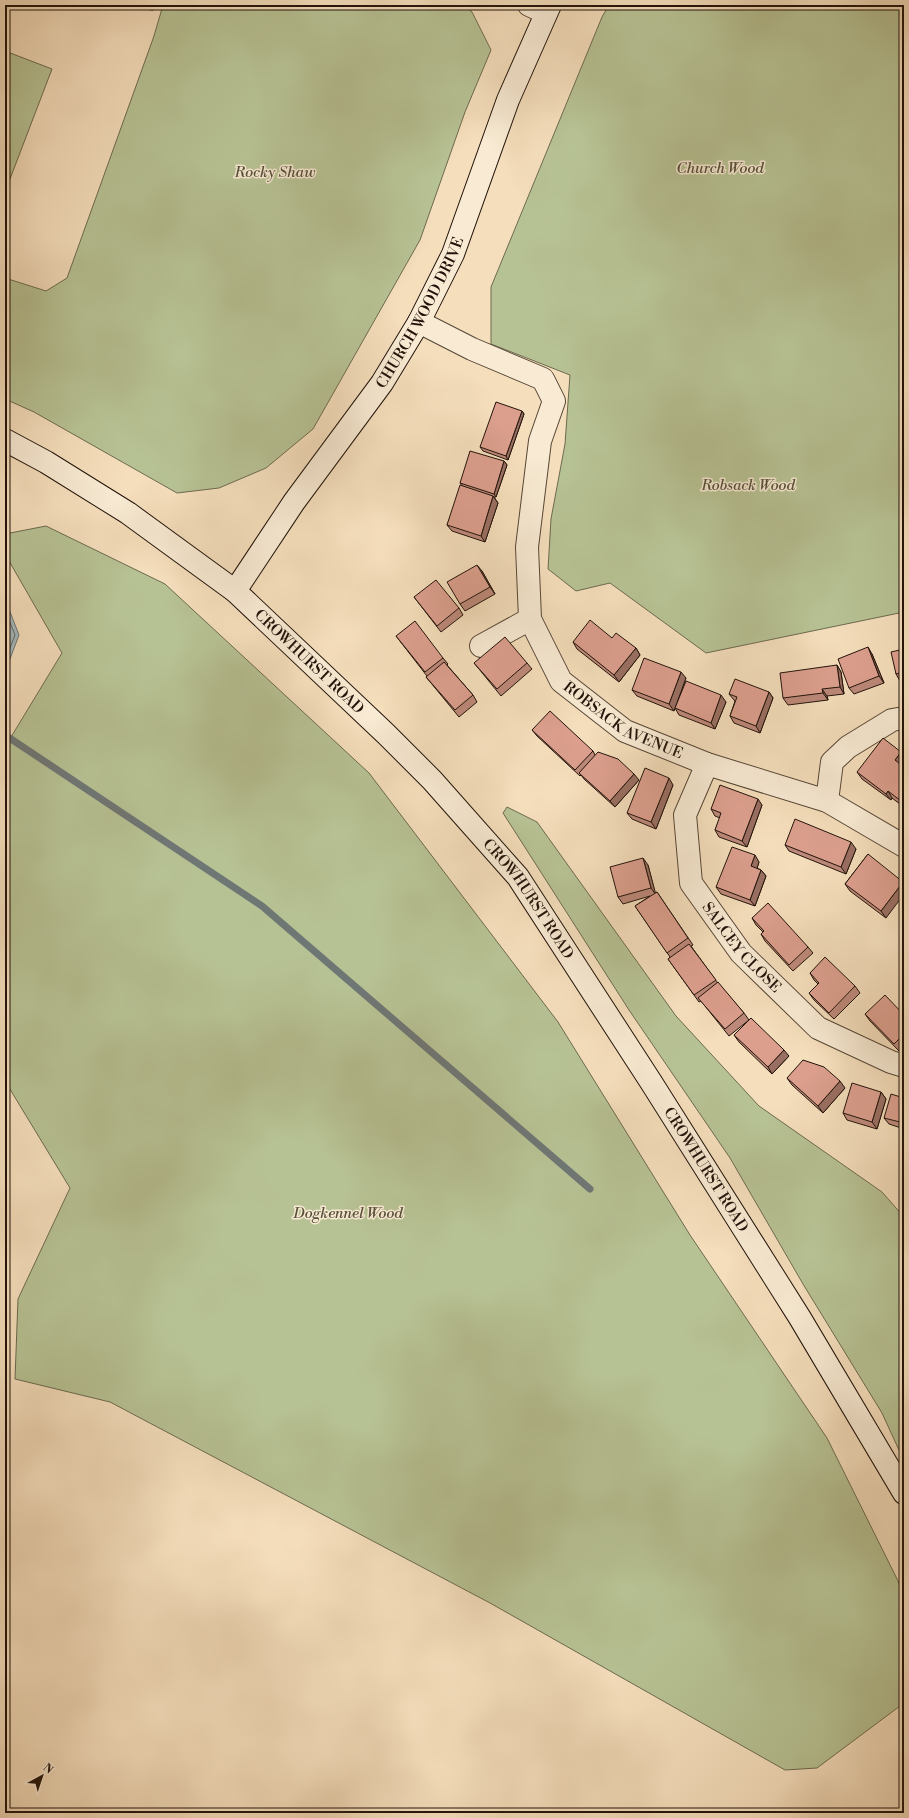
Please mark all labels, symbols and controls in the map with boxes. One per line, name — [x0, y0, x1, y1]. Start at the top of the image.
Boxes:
park label: Church Wood — [676, 159, 764, 178]
park label: Rocky Shaw — [234, 163, 316, 182]
street label: CHURCH WOOD DRIVE — [372, 234, 468, 392]
park label: Robsack Wood — [700, 476, 795, 495]
street label: CROWHURST ROAD — [251, 605, 368, 718]
street label: ROBSACK AVENUE — [560, 677, 686, 763]
street label: CROWHURST ROAD — [479, 835, 578, 963]
street label: SALCEY CLOSE — [698, 898, 785, 997]
street label: CROWHURST ROAD — [660, 1104, 753, 1235]
park label: Dogkennel Wood — [292, 1204, 403, 1223]
north arrow — [22, 1756, 62, 1796]
text: N — [40, 1761, 56, 1777]

